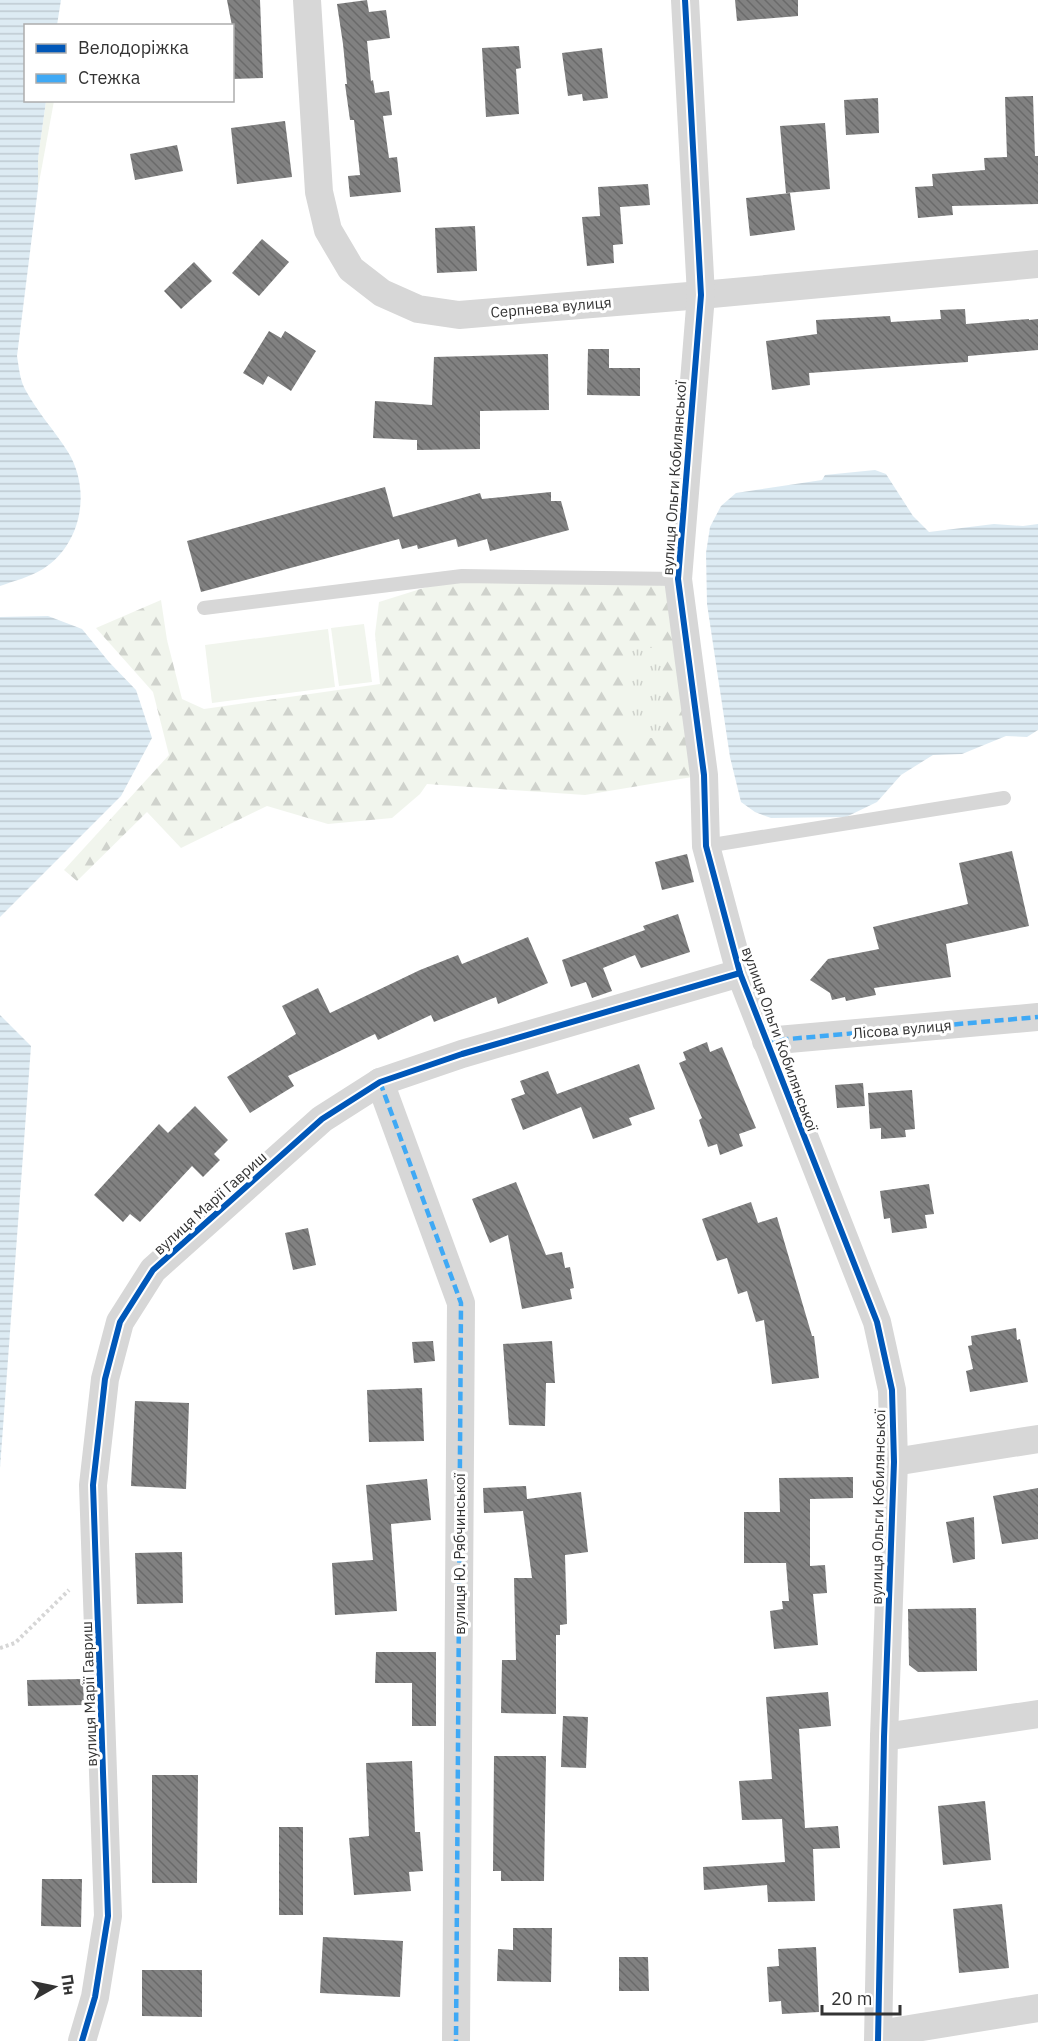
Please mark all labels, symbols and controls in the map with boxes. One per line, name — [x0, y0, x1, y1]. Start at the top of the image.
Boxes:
legend — [24, 24, 234, 102]
text: Велодоріжка — [78, 36, 189, 59]
text: Стежка — [78, 66, 141, 89]
street label: Серпнева вулиця — [490, 292, 612, 322]
street label: вулиця Ольги Кобилянської — [658, 380, 690, 576]
street label: вулиця Ольги Кобилянської — [738, 944, 822, 1134]
street label: Лісова вулиця — [852, 1015, 952, 1043]
street label: вулиця Марії Гавриш — [150, 1147, 270, 1259]
street label: вулиця Ольги Кобилянської — [867, 1409, 889, 1605]
street label: вулиця Ю. Рябчинської — [450, 1473, 469, 1635]
street label: вулиця Марії Гавриш — [77, 1621, 101, 1767]
north arrow — [24, 1957, 84, 2017]
text: Пн — [57, 1973, 80, 1997]
scale bar — [822, 1978, 900, 2016]
text: 20 m — [831, 1987, 873, 2010]

